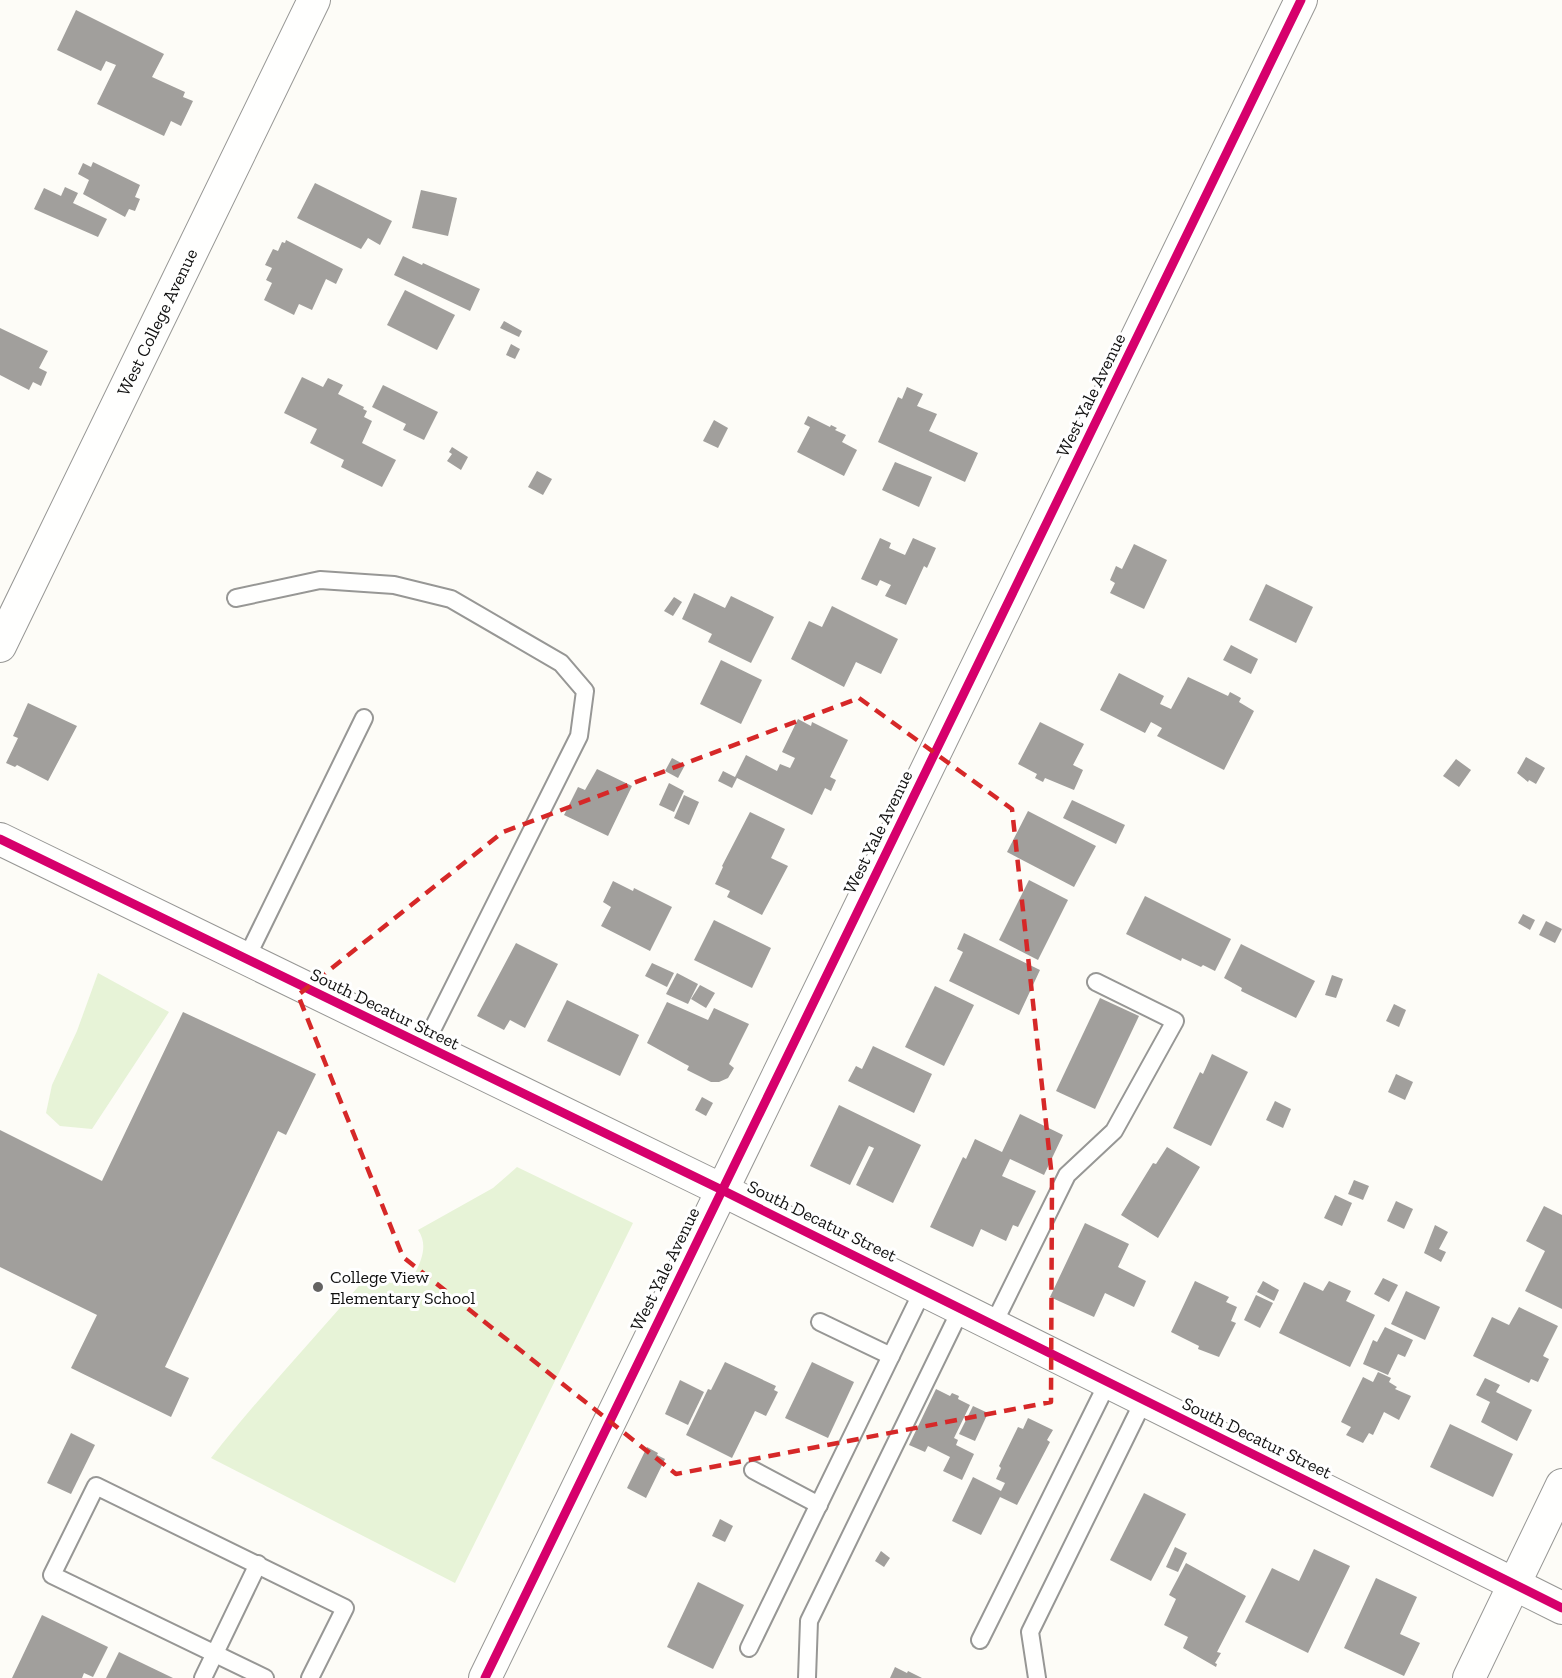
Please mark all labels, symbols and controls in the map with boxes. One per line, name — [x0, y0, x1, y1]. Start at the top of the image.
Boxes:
street label: West College Avenue — [112, 245, 202, 399]
street label: West Yale Avenue — [1052, 330, 1130, 460]
street label: West Yale Avenue — [839, 767, 917, 897]
street label: South Decatur Street — [307, 963, 463, 1055]
street label: South Decatur Street — [744, 1175, 900, 1267]
street label: West Yale Avenue — [626, 1204, 704, 1334]
place label: College View Elementary School — [330, 1266, 475, 1309]
marker: College View Elementary School — [311, 1280, 325, 1294]
street label: South Decatur Street — [1179, 1392, 1335, 1484]

